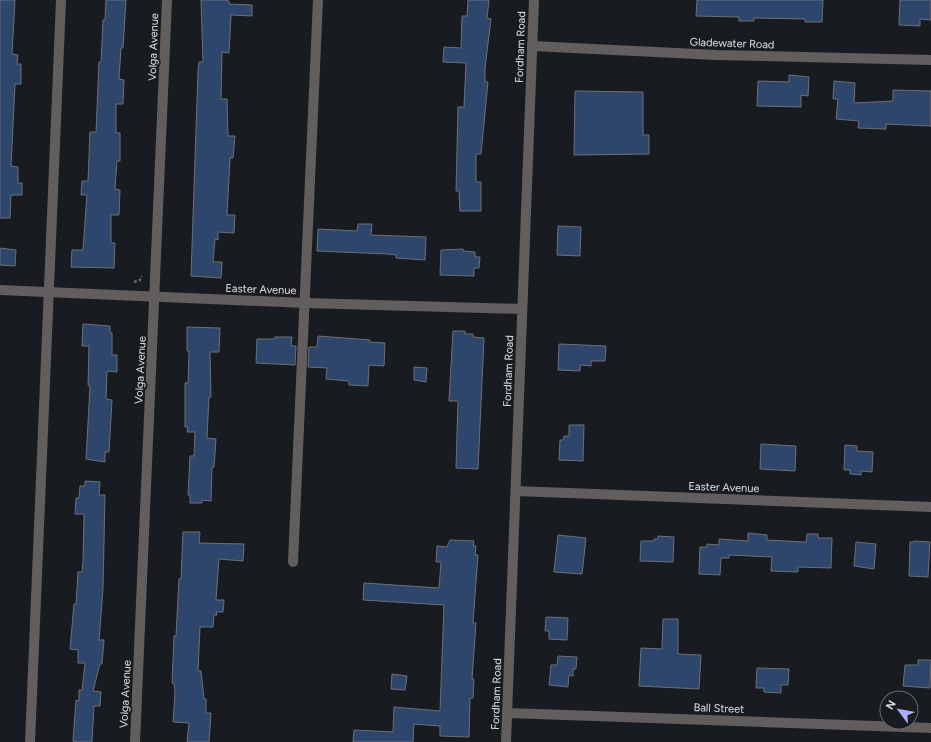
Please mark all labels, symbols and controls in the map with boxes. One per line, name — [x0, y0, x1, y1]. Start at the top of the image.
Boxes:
street label: Fordham Road — [513, 11, 528, 83]
street label: Volga Avenue — [146, 13, 161, 81]
street label: Gladewater Road — [689, 36, 775, 51]
street label: Easter Avenue — [225, 282, 297, 297]
street label: Fordham Road — [501, 335, 516, 407]
street label: Volga Avenue — [132, 336, 149, 404]
street label: Easter Avenue — [688, 480, 760, 495]
street label: Fordham Road — [489, 658, 504, 730]
street label: Volga Avenue — [117, 660, 134, 728]
north arrow — [879, 690, 919, 730]
text: N — [883, 698, 899, 712]
street label: Ball Street — [693, 701, 745, 716]

